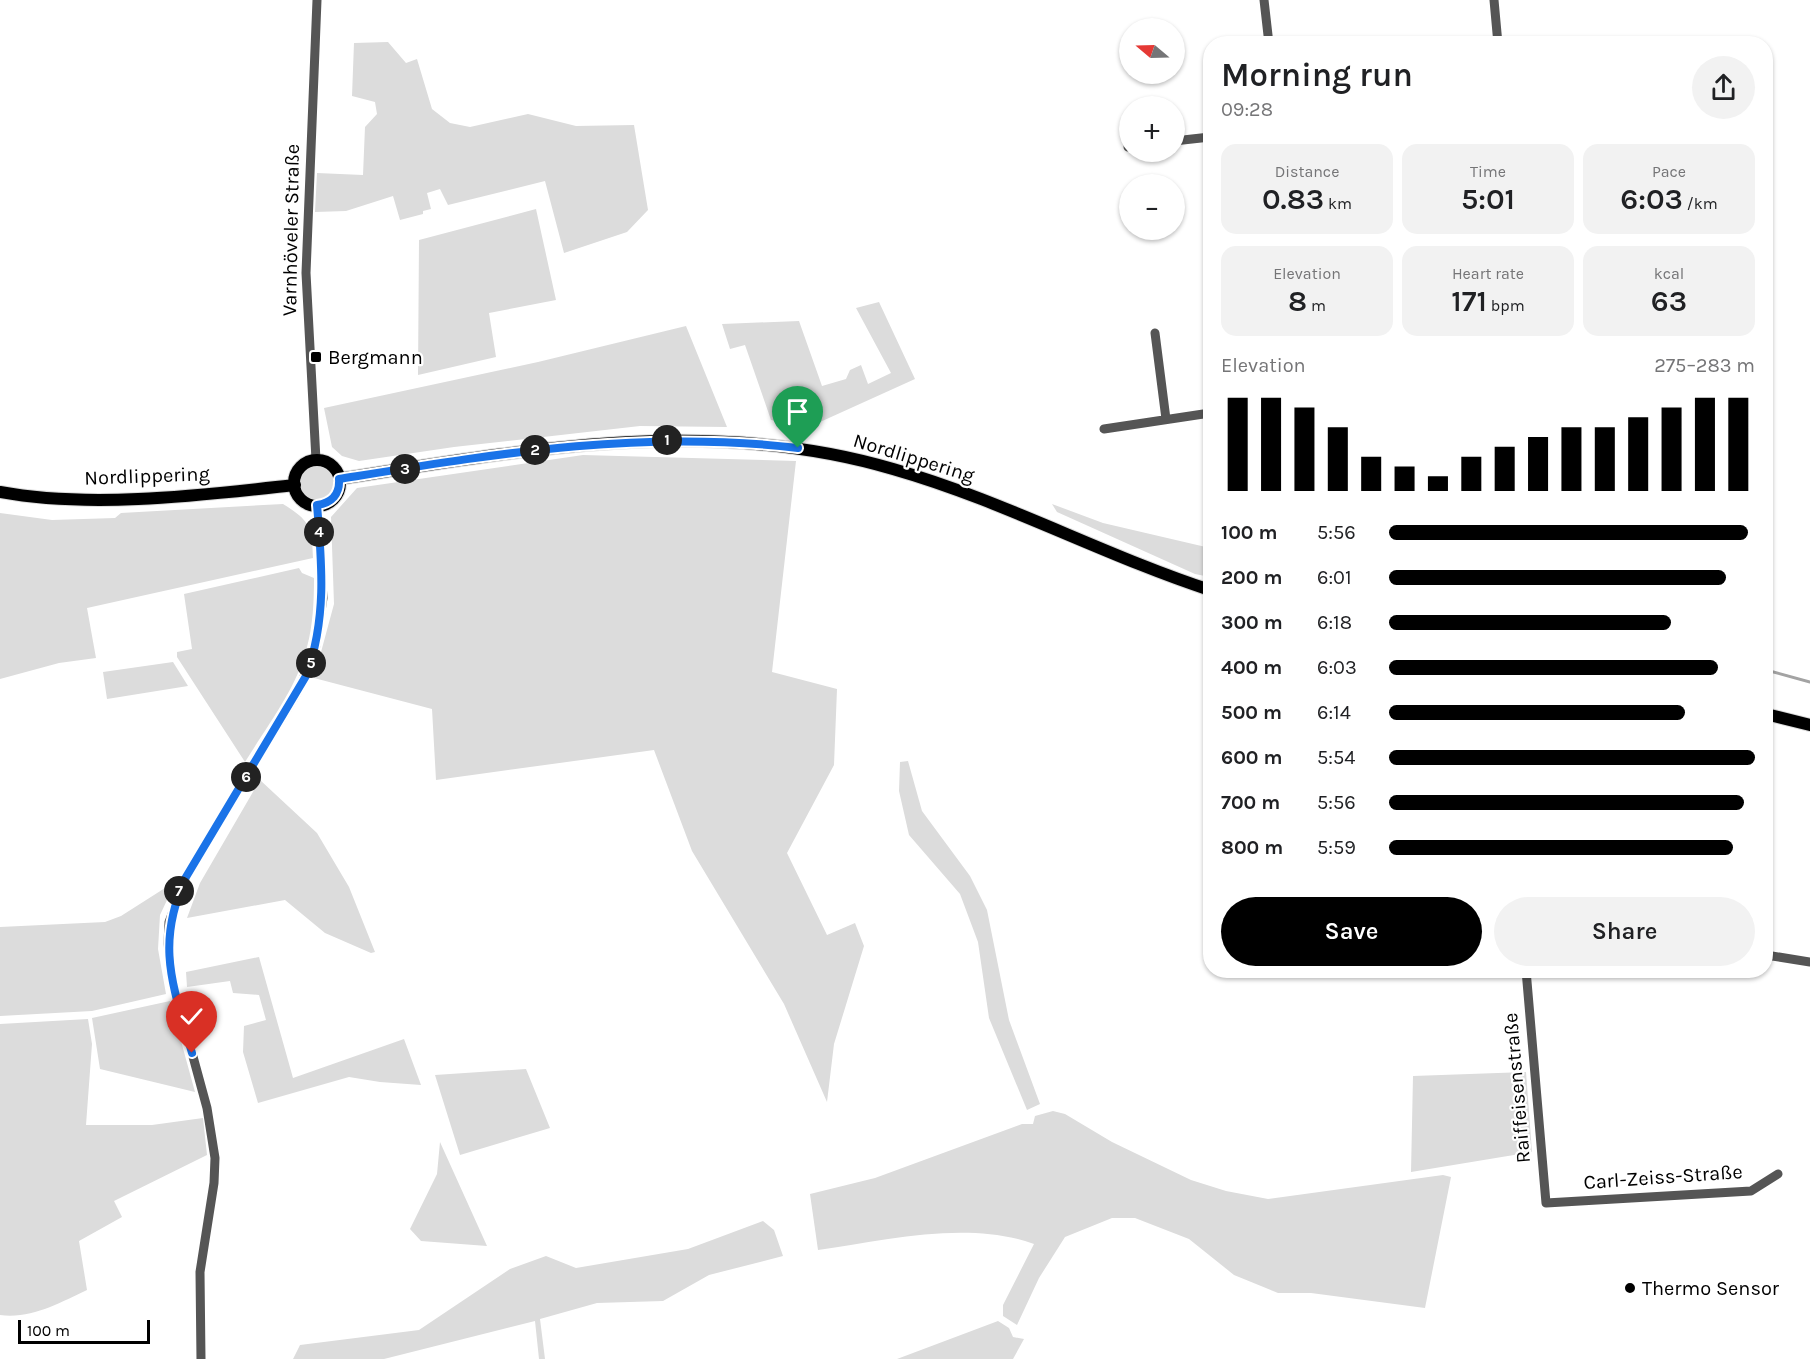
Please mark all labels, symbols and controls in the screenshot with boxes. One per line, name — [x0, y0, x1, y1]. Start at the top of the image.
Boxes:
north arrow — [1119, 18, 1185, 84]
map controls — [1119, 18, 1185, 240]
text: Morning run — [1221, 56, 1413, 94]
button: share — [1692, 56, 1755, 119]
button: + — [1119, 96, 1185, 162]
text: 09:28 — [1221, 98, 1273, 121]
street label: Varnhöveler Straße — [278, 144, 304, 316]
text: Distance — [1275, 162, 1339, 181]
text: Time — [1470, 162, 1506, 181]
text: Pace — [1652, 162, 1686, 181]
button: − — [1119, 174, 1185, 240]
text: 0.83 — [1262, 181, 1324, 217]
text: 5:01 — [1461, 181, 1515, 217]
text: 6:03 — [1620, 181, 1683, 217]
text: km — [1324, 194, 1352, 213]
text: /km — [1683, 194, 1718, 213]
text: Elevation — [1273, 264, 1341, 283]
text: Heart rate — [1452, 264, 1524, 283]
text: kcal — [1654, 264, 1684, 283]
text: 8 — [1288, 283, 1307, 319]
text: 171 — [1451, 283, 1487, 319]
text: 63 — [1651, 283, 1687, 319]
text: m — [1307, 296, 1326, 315]
text: bpm — [1487, 296, 1525, 315]
place label: Bergmann — [328, 346, 423, 369]
marker: Bergmann — [309, 350, 323, 364]
text: Elevation — [1221, 354, 1306, 377]
text: 275–283 m — [1654, 354, 1755, 377]
pin — [772, 386, 823, 448]
icon: arrive — [781, 395, 814, 428]
pin: 1 — [652, 425, 682, 455]
street label: Nordlippering — [851, 429, 977, 487]
text: 1 — [664, 430, 670, 449]
pin: 2 — [520, 435, 550, 465]
text: 2 — [530, 440, 540, 459]
pin: 3 — [390, 454, 420, 484]
text: 3 — [400, 459, 410, 478]
street label: Nordlippering — [84, 462, 210, 490]
pin: 4 — [304, 517, 334, 547]
text: 100 m — [1221, 521, 1277, 544]
text: 5:56 — [1317, 521, 1356, 544]
text: 4 — [314, 522, 324, 541]
text: 200 m — [1221, 566, 1282, 589]
text: 6:01 — [1317, 566, 1352, 589]
text: 300 m — [1221, 611, 1283, 634]
text: 6:18 — [1317, 611, 1352, 634]
pin: 5 — [296, 648, 326, 678]
text: 5 — [306, 653, 316, 672]
text: 400 m — [1221, 656, 1282, 679]
text: 6:03 — [1317, 656, 1357, 679]
text: 500 m — [1221, 701, 1282, 724]
text: 6:14 — [1317, 701, 1351, 724]
text: 600 m — [1221, 746, 1282, 769]
text: 5:54 — [1317, 746, 1355, 769]
pin: 6 — [231, 762, 261, 792]
text: 6 — [241, 767, 251, 786]
text: 700 m — [1221, 791, 1280, 814]
text: 5:56 — [1317, 791, 1356, 814]
text: 800 m — [1221, 836, 1283, 859]
text: 5:59 — [1317, 836, 1356, 859]
pin: 7 — [164, 876, 194, 906]
text: 7 — [175, 881, 183, 900]
button: Save — [1221, 897, 1482, 966]
button: Share — [1494, 897, 1755, 966]
pin — [166, 991, 217, 1053]
icon: check — [175, 1000, 208, 1033]
street label: Raiffeisenstraße — [1499, 1012, 1535, 1164]
street label: Carl-Zeiss-Straße — [1583, 1160, 1743, 1194]
place label: Thermo Sensor — [1642, 1277, 1780, 1300]
marker: Thermo Sensor — [1623, 1281, 1637, 1295]
scale bar — [18, 1317, 150, 1344]
text: 100 m — [27, 1321, 70, 1340]

